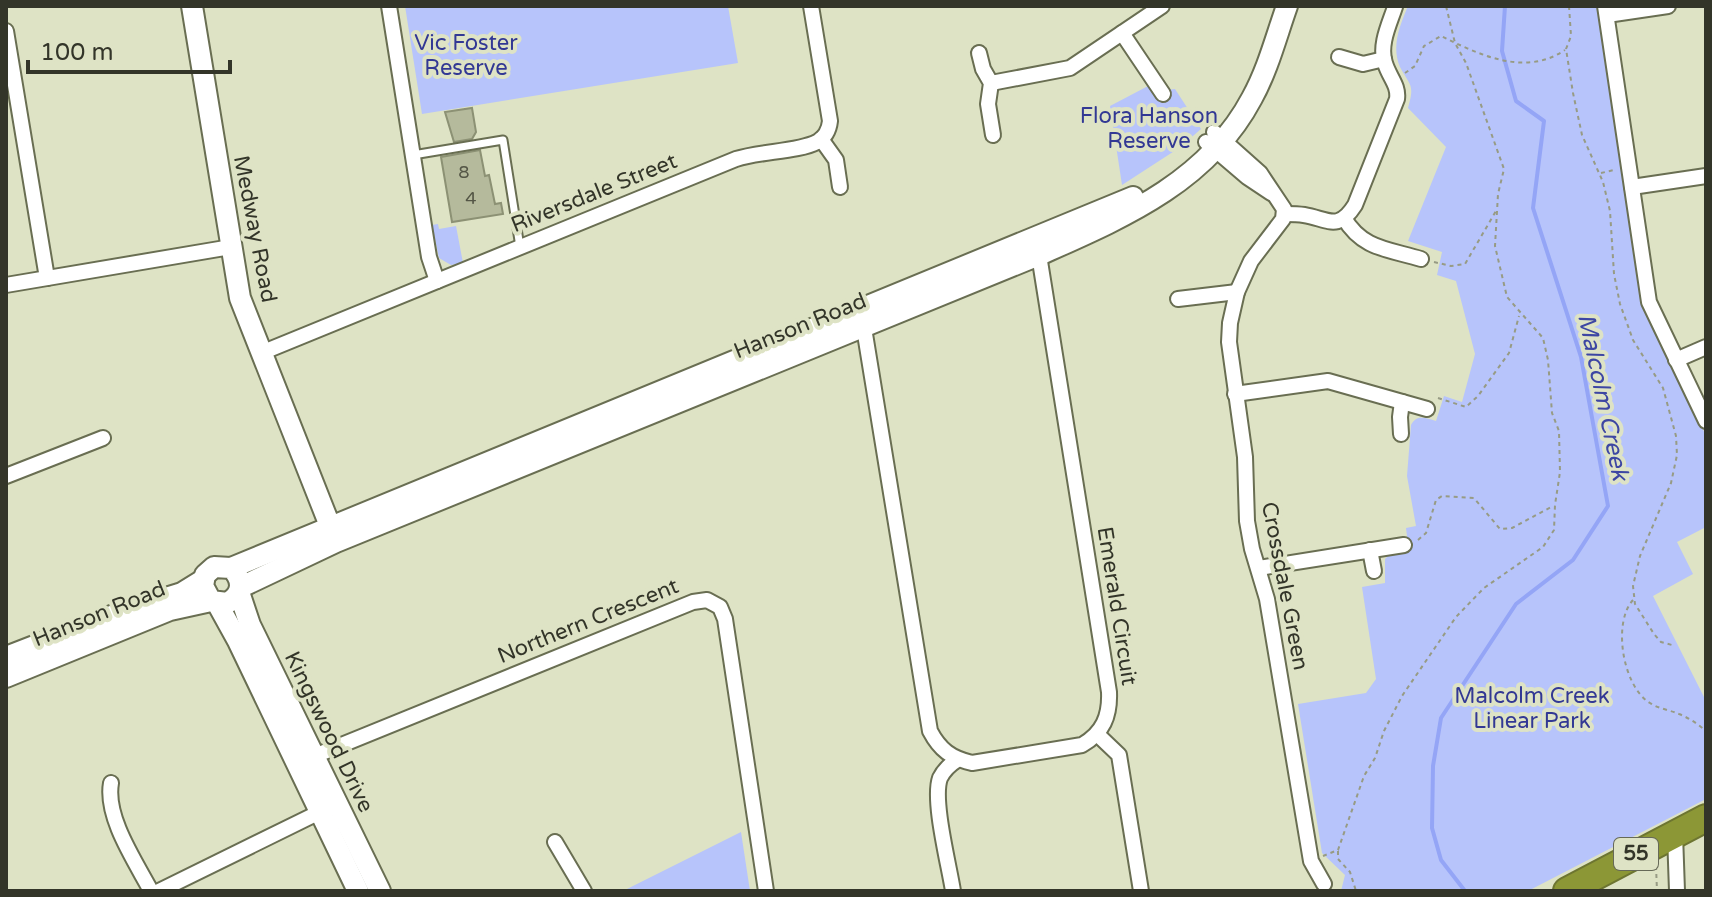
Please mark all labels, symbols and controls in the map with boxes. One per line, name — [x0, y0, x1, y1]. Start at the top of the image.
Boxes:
scale bar — [28, 24, 230, 74]
park label: Vic Foster Reserve — [414, 30, 518, 81]
text: 100 m — [40, 38, 114, 67]
park label: Flora Hanson Reserve — [1080, 103, 1218, 154]
street label: Riversdale Street — [507, 148, 681, 238]
street label: Medway Road — [228, 153, 282, 305]
house number: 8 — [458, 161, 470, 183]
house number: 4 — [465, 187, 477, 209]
street label: Hanson Road — [730, 288, 870, 364]
water label: Malcolm Creek — [1571, 311, 1635, 485]
street label: Crossdale Green — [1256, 500, 1314, 672]
street label: Emerald Circuit — [1092, 525, 1142, 687]
street label: Northern Crescent — [494, 573, 682, 669]
street label: Hanson Road — [29, 576, 169, 652]
street label: Kingswood Drive — [279, 647, 379, 817]
park label: Malcolm Creek Linear Park — [1454, 683, 1610, 734]
road number: 55 — [1614, 838, 1658, 870]

